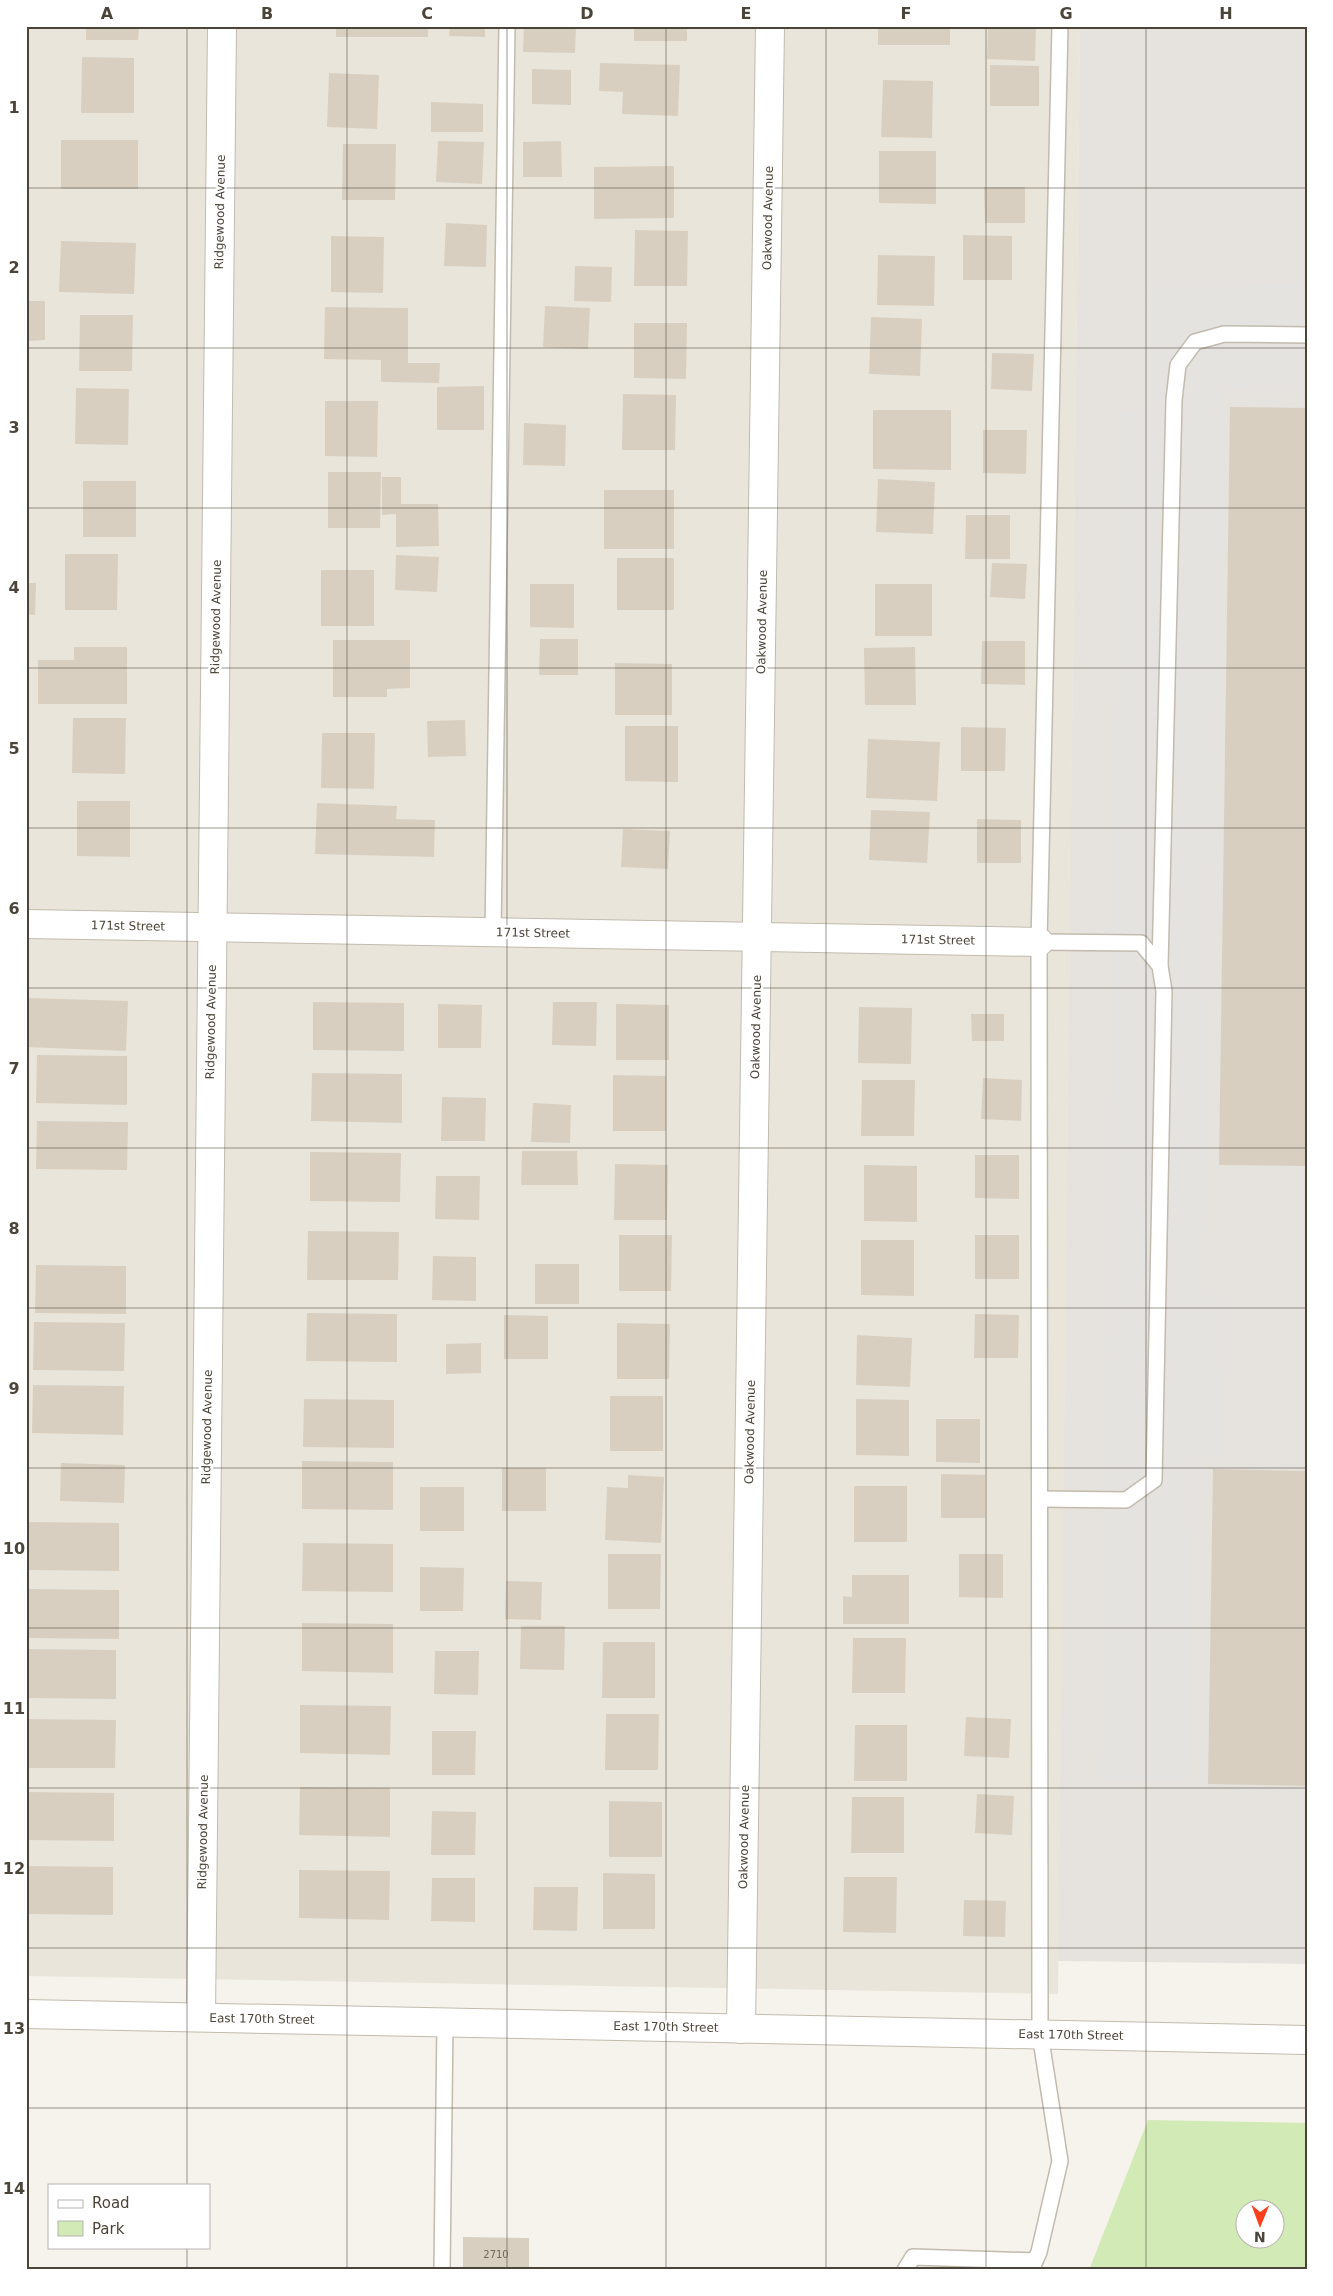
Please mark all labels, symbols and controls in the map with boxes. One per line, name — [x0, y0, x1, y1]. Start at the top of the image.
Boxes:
text: A — [101, 4, 114, 23]
text: B — [261, 4, 273, 23]
text: C — [421, 4, 433, 23]
text: D — [580, 4, 594, 23]
text: E — [741, 4, 751, 23]
text: F — [901, 4, 911, 23]
text: G — [1059, 4, 1073, 23]
text: H — [1219, 4, 1233, 23]
text: 1 — [8, 98, 20, 117]
street label: Ridgewood Avenue — [212, 154, 228, 270]
street label: Oakwood Avenue — [760, 166, 776, 270]
text: 2 — [8, 258, 20, 277]
text: 3 — [8, 418, 20, 437]
street label: Ridgewood Avenue — [208, 559, 224, 675]
street label: Oakwood Avenue — [754, 570, 770, 674]
text: 4 — [8, 578, 20, 597]
text: 5 — [8, 739, 20, 758]
text: 6 — [8, 899, 20, 918]
street label: 171st Street — [91, 918, 165, 934]
street label: 171st Street — [496, 925, 570, 941]
street label: 171st Street — [901, 932, 975, 948]
street label: Ridgewood Avenue — [203, 964, 219, 1080]
street label: Oakwood Avenue — [748, 975, 764, 1079]
text: 7 — [8, 1059, 20, 1078]
text: 8 — [8, 1219, 20, 1238]
street label: Ridgewood Avenue — [199, 1369, 215, 1485]
text: 9 — [8, 1379, 20, 1398]
street label: Oakwood Avenue — [742, 1380, 758, 1484]
text: 10 — [3, 1539, 25, 1558]
text: 11 — [3, 1699, 25, 1718]
street label: Ridgewood Avenue — [195, 1774, 211, 1890]
street label: Oakwood Avenue — [736, 1785, 752, 1889]
text: 12 — [3, 1859, 25, 1878]
street label: East 170th Street — [209, 2011, 315, 2027]
text: 13 — [3, 2019, 25, 2038]
street label: East 170th Street — [613, 2019, 719, 2035]
street label: East 170th Street — [1018, 2027, 1124, 2043]
text: 14 — [3, 2179, 25, 2198]
legend — [48, 2184, 210, 2248]
text: Road — [92, 2194, 130, 2212]
north arrow — [1236, 2198, 1286, 2248]
text: Park — [92, 2220, 125, 2238]
text: N — [1254, 2229, 1266, 2245]
house number: 2710 — [483, 2249, 509, 2260]

